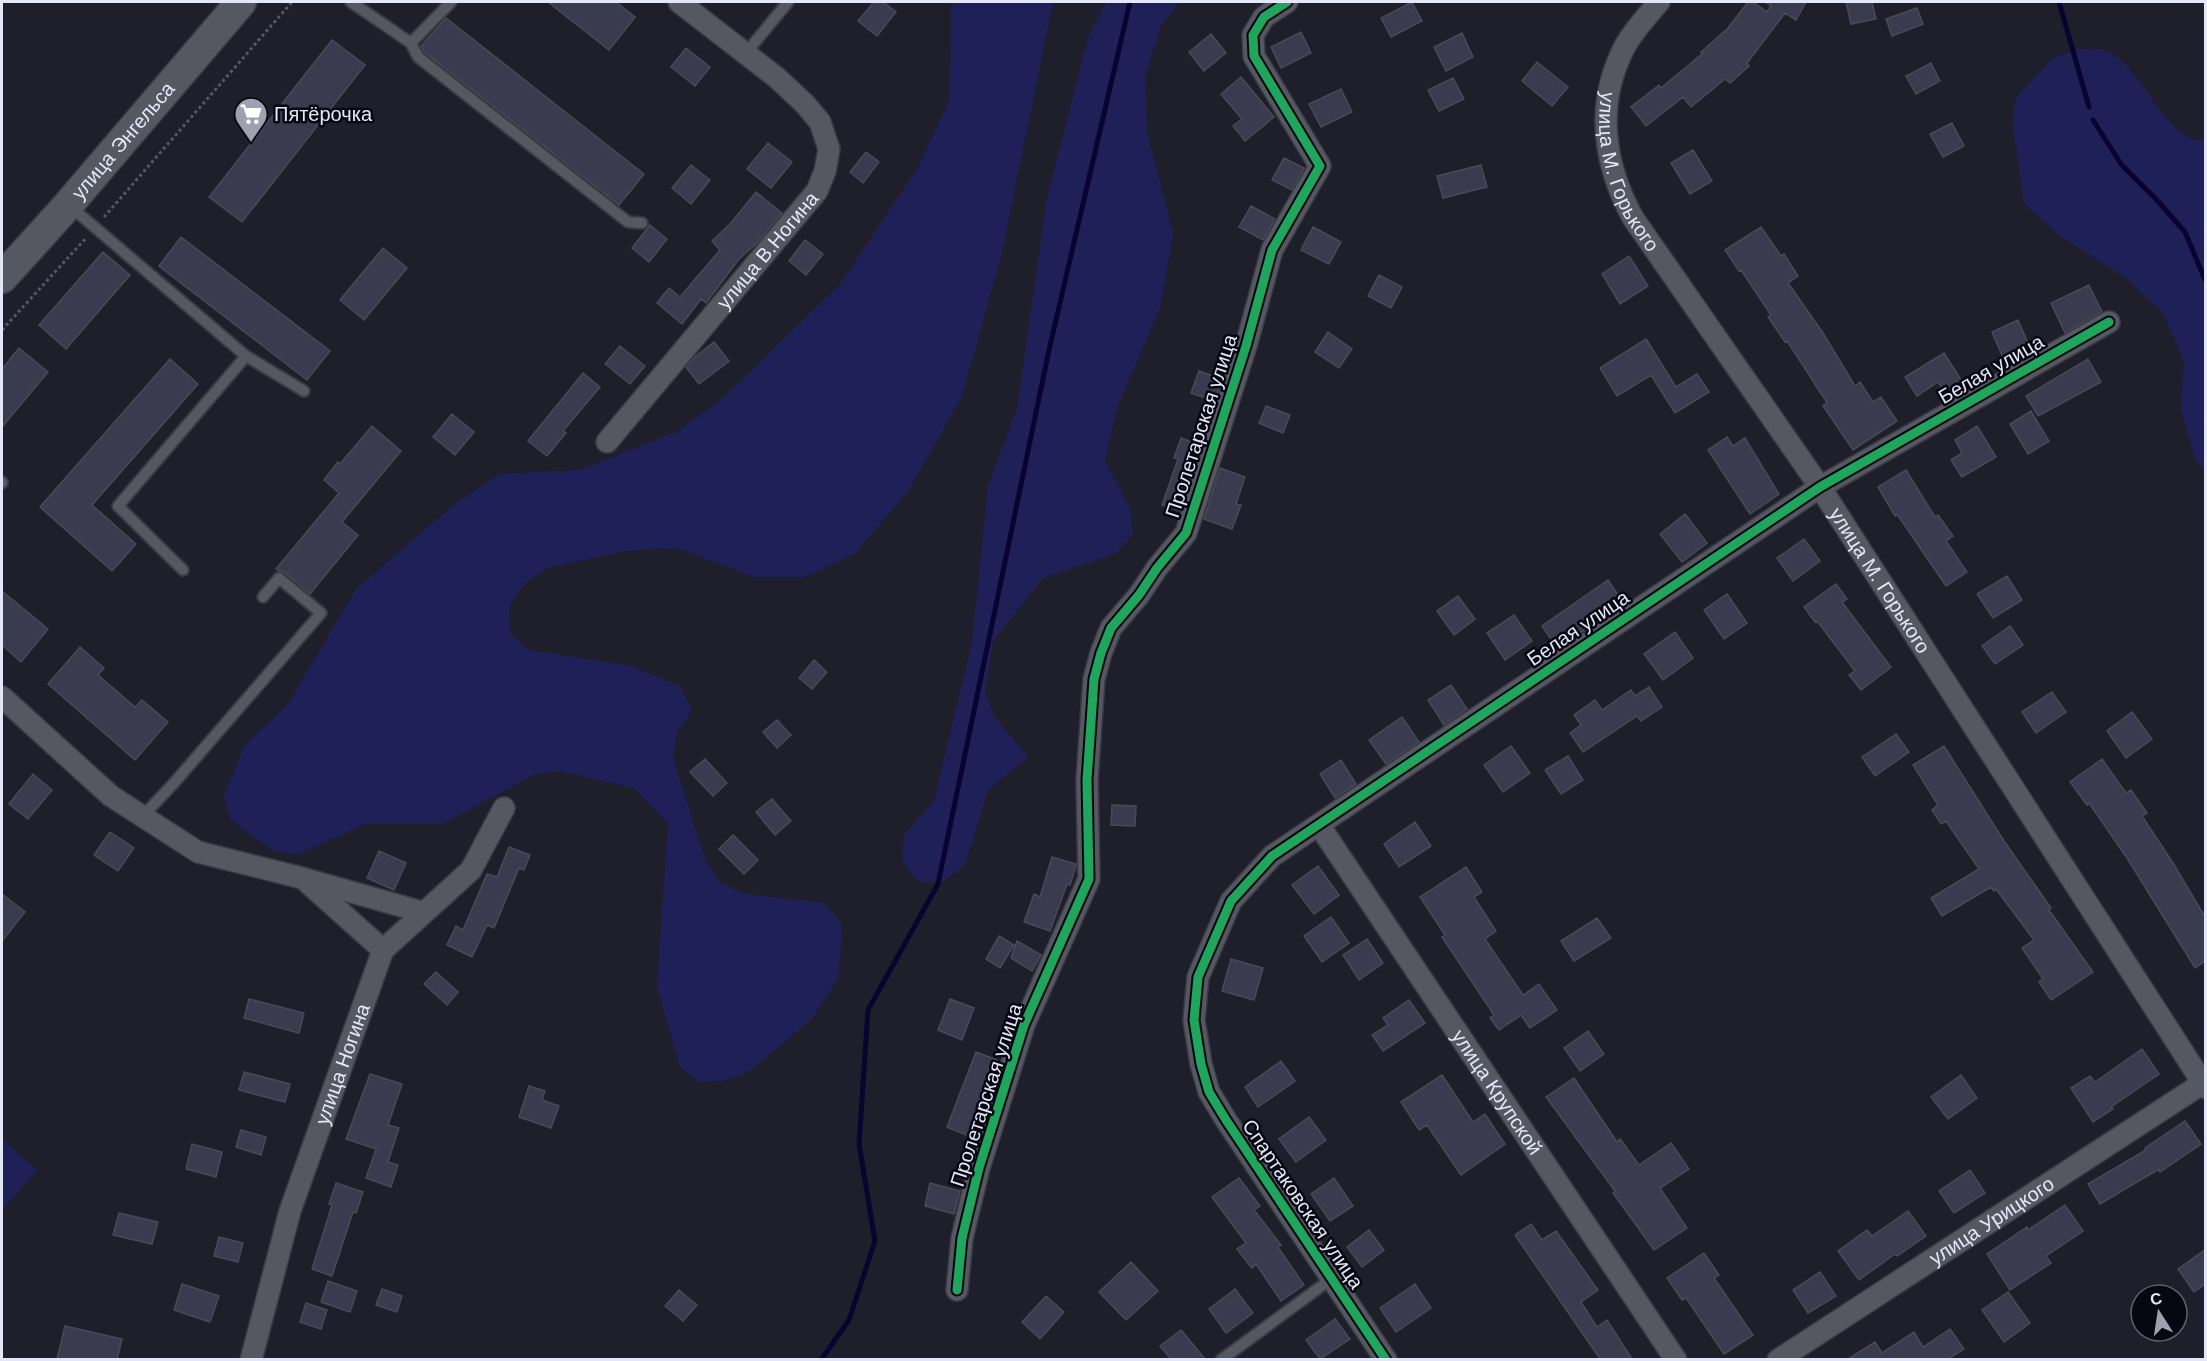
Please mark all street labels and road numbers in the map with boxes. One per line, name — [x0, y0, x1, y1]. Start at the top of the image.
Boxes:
street label: улица Энгельса — [67, 77, 179, 204]
street label: улица М. Горького — [1595, 90, 1664, 255]
street label: улица В.Ногина — [712, 187, 823, 313]
street label: Белая улица — [1935, 330, 2048, 408]
street label: Пролетарская улица — [1161, 331, 1241, 520]
street label: улица М. Горького — [1825, 503, 1935, 657]
street label: Белая улица — [1523, 585, 1634, 670]
street label: улица Ногина — [311, 1000, 374, 1127]
street label: Пролетарская улица — [946, 1000, 1026, 1189]
street label: улица Крупской — [1448, 1025, 1547, 1159]
street label: Спартаковская улица — [1238, 1115, 1368, 1293]
street label: улица Урицкого — [1925, 1172, 2058, 1269]

